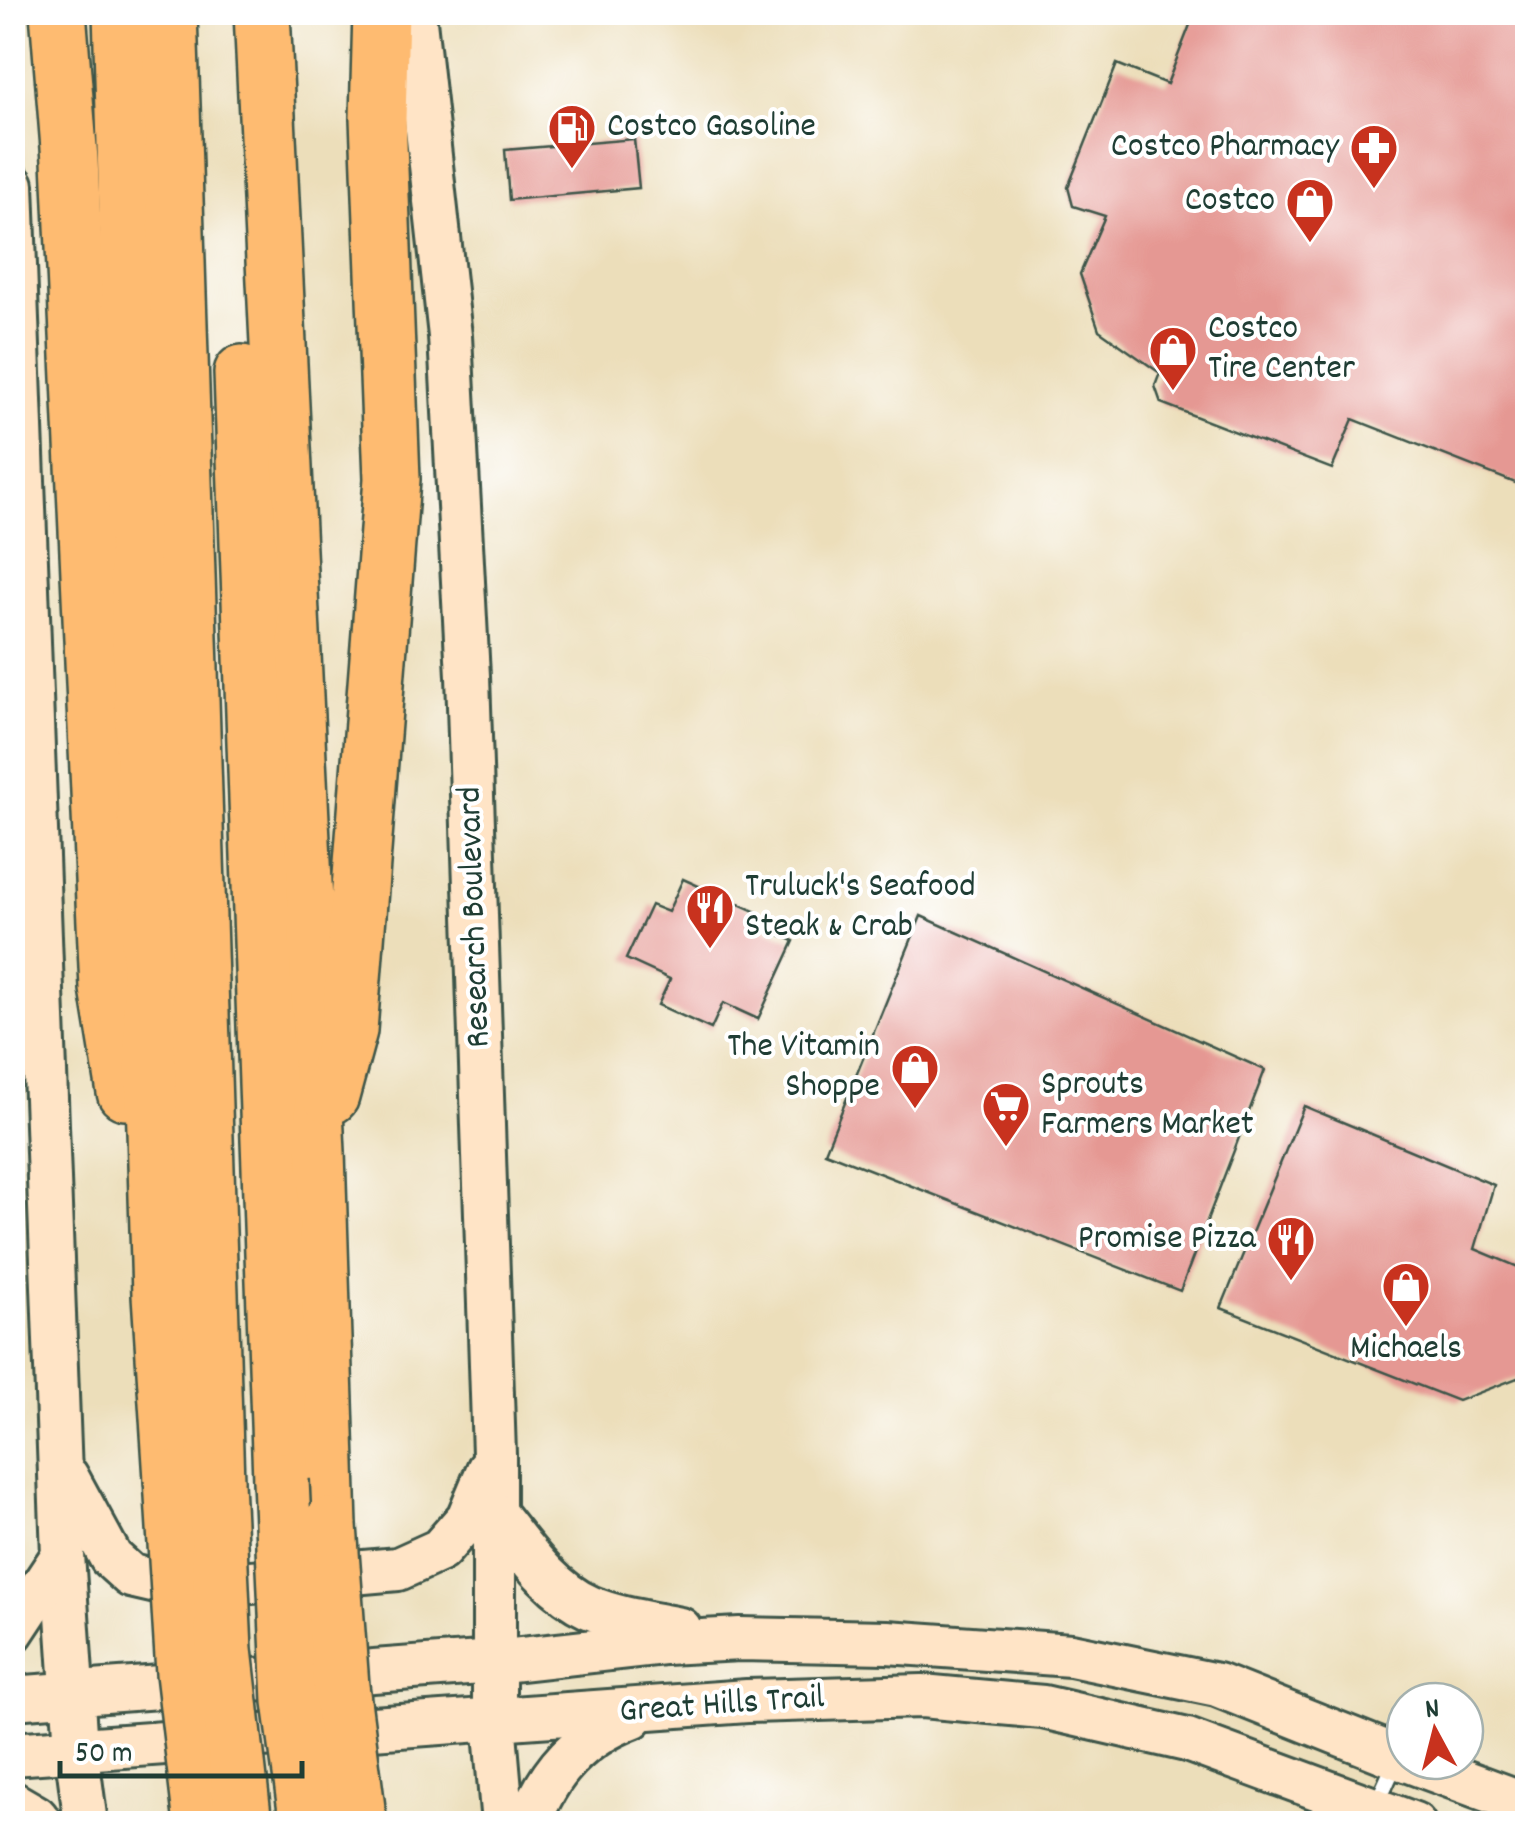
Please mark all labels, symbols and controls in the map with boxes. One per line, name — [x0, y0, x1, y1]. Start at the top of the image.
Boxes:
fuel station icon: Costco Gasoline — [546, 102, 598, 170]
place label: Costco Gasoline — [607, 103, 816, 153]
pharmacy icon: Costco Pharmacy — [1348, 122, 1400, 190]
place label: Costco Pharmacy — [1111, 123, 1340, 173]
shop icon: Costco — [1284, 176, 1336, 244]
place label: Costco — [1185, 177, 1275, 227]
place label: Costco Tire Center — [1208, 305, 1355, 395]
shop icon: Costco Tire Center — [1147, 324, 1199, 392]
street label: Research Boulevard — [446, 785, 506, 1049]
place label: Truluck's Seafood Steak & Crab — [745, 863, 976, 953]
restaurant icon: Truluck's Seafood Steak & Crab — [684, 882, 736, 950]
place label: The Vitamin Shoppe — [727, 1023, 880, 1113]
shop icon: The Vitamin Shoppe — [889, 1042, 941, 1110]
place label: Sprouts Farmers Market — [1041, 1061, 1254, 1151]
supermarket icon: Sprouts Farmers Market — [980, 1080, 1032, 1148]
restaurant icon: Promise Pizza — [1265, 1214, 1317, 1282]
place label: Promise Pizza — [1078, 1215, 1257, 1265]
shop icon: Michaels — [1380, 1260, 1432, 1328]
place label: Michaels — [1350, 1325, 1462, 1375]
street label: Great Hills Trail — [618, 1674, 826, 1738]
north arrow — [1385, 1681, 1485, 1781]
text: N — [1423, 1690, 1442, 1732]
scale bar — [60, 1716, 302, 1778]
text: 50 m — [75, 1734, 133, 1777]

